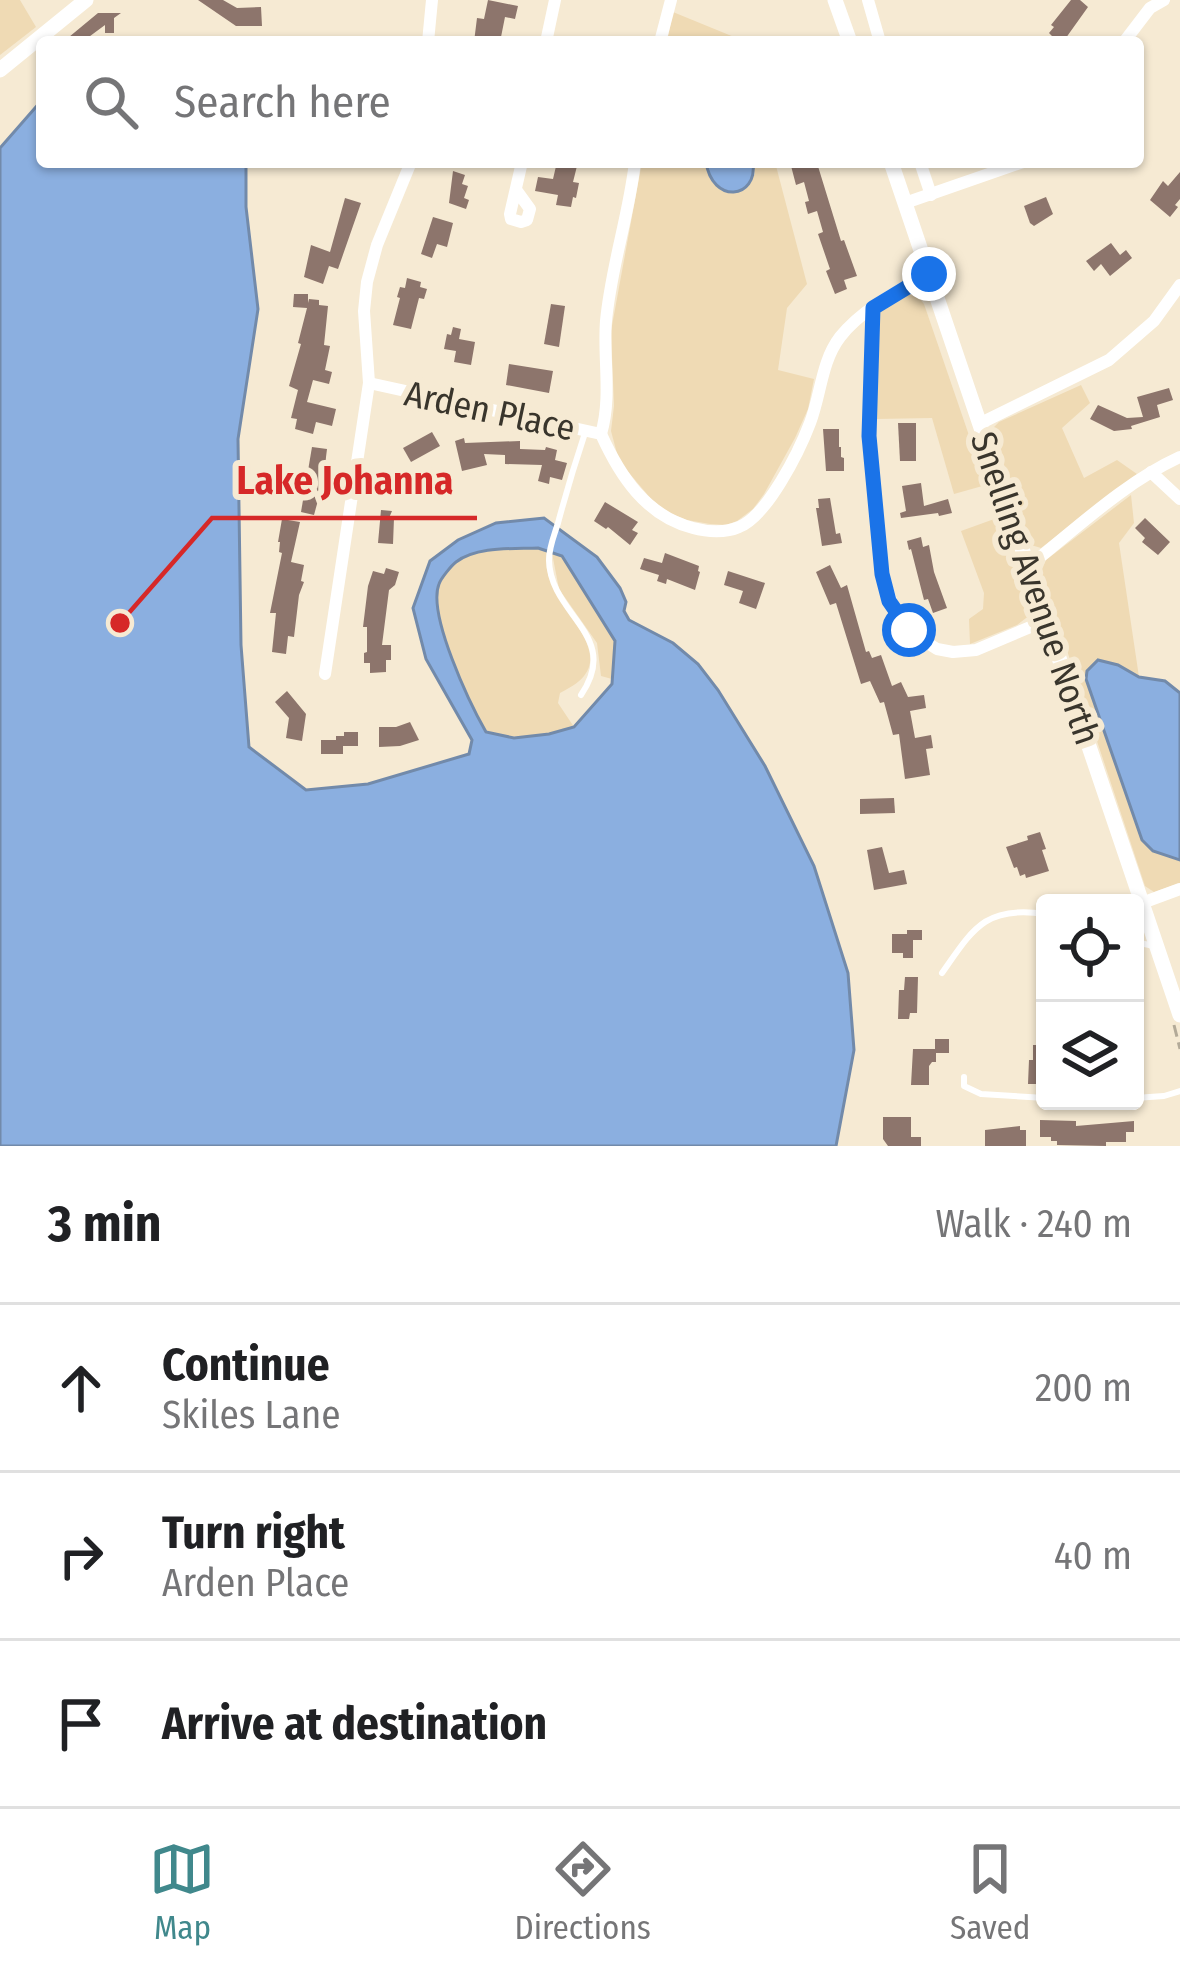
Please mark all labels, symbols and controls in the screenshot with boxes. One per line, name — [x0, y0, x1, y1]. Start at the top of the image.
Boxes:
search box — [36, 36, 1144, 168]
icon: search — [78, 69, 144, 135]
text: Search here — [174, 75, 391, 129]
route end — [902, 247, 956, 301]
street label: Arden Place — [401, 371, 579, 450]
street label: Snelling Avenue North — [961, 426, 1109, 750]
callout: Lake Johanna — [212, 443, 477, 518]
text: Lake Johanna — [237, 458, 453, 504]
route start — [882, 603, 936, 657]
map controls — [1036, 894, 1144, 1110]
button: locate — [1036, 894, 1144, 1002]
button: layers — [1036, 1002, 1144, 1110]
text: 3 min — [48, 1193, 162, 1255]
text: Walk · 240 m — [935, 1201, 1132, 1247]
text: Continue — [162, 1338, 330, 1392]
icon: ahead — [48, 1355, 114, 1421]
text: 200 m — [1035, 1365, 1132, 1411]
text: Skiles Lane — [162, 1392, 340, 1438]
text: Turn right — [162, 1506, 345, 1560]
icon: right — [48, 1523, 114, 1589]
text: 40 m — [1054, 1533, 1132, 1579]
text: Arden Place — [162, 1560, 349, 1606]
icon: arrive — [48, 1691, 114, 1757]
text: Arrive at destination — [162, 1697, 547, 1751]
tab: Map — [149, 1836, 215, 1948]
tab: Directions — [514, 1836, 651, 1948]
tab: Saved — [950, 1836, 1030, 1948]

